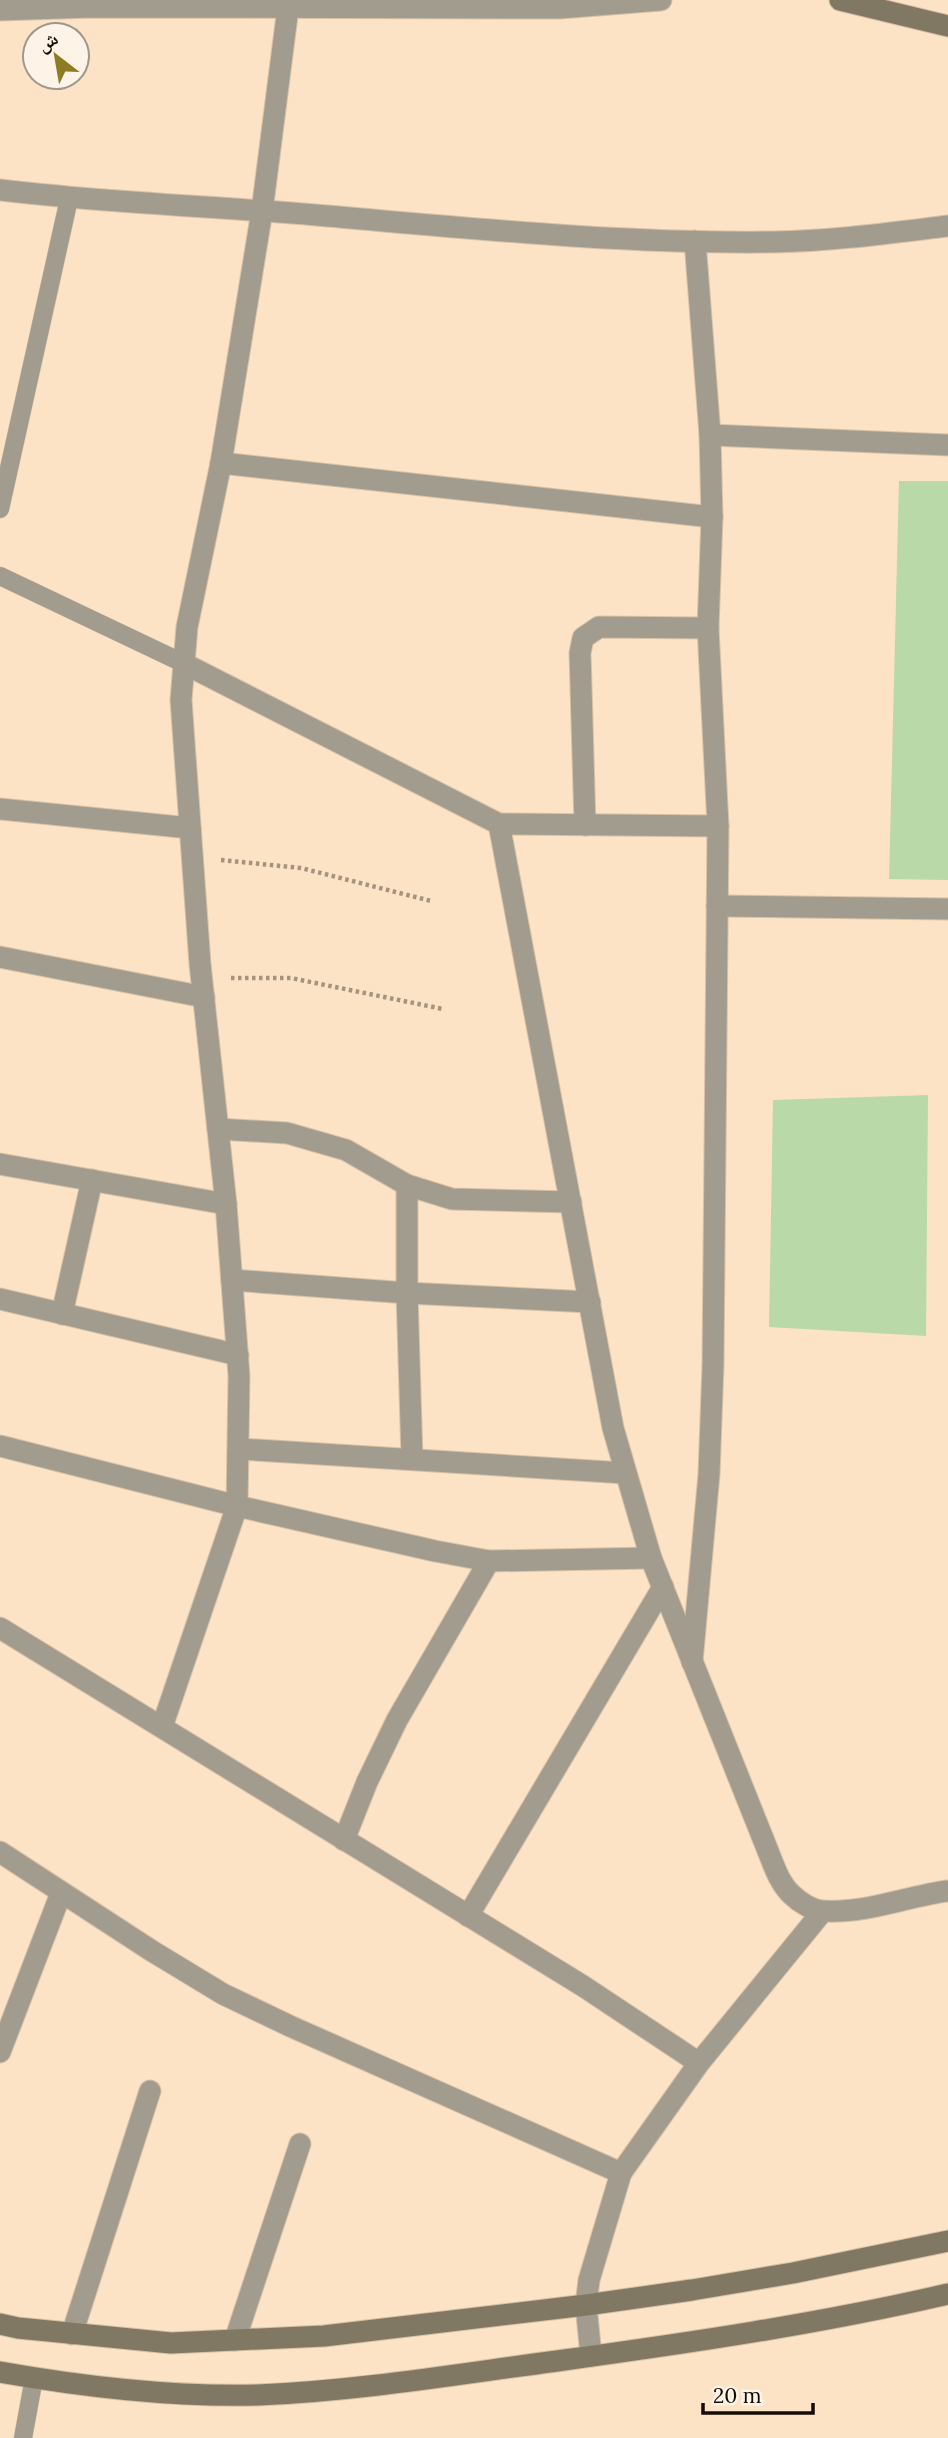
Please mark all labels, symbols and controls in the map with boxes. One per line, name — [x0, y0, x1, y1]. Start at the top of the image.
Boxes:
north arrow — [21, 21, 91, 91]
text: ش — [32, 26, 62, 57]
scale bar — [703, 2372, 813, 2416]
text: 20 m — [713, 2382, 762, 2409]

